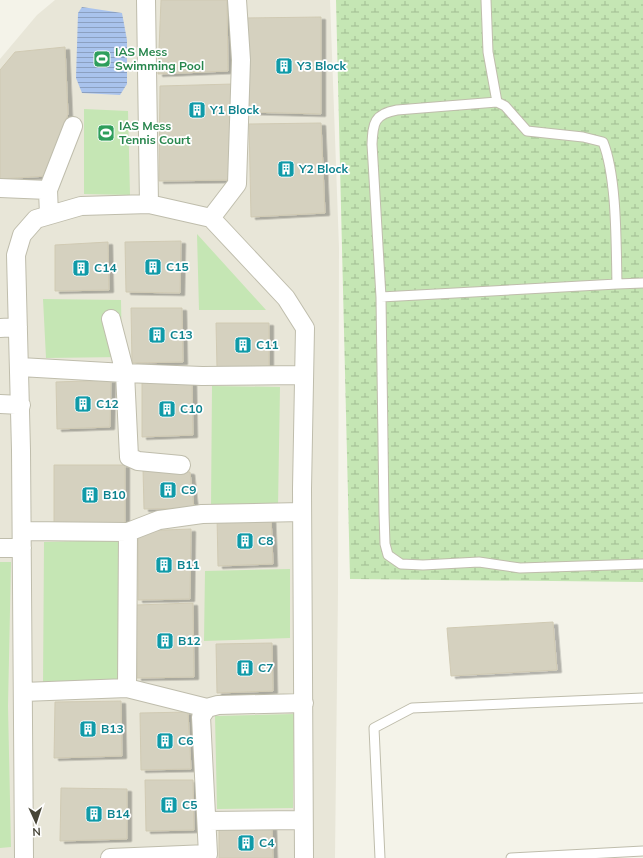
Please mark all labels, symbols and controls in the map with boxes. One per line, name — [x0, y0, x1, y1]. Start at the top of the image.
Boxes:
place label: IAS Mess Swimming Pool — [115, 44, 204, 73]
sports icon: IAS Mess Swimming Pool — [92, 49, 112, 69]
building icon: Y3 Block — [274, 56, 294, 76]
place label: Y3 Block — [296, 58, 347, 73]
building icon: Y1 Block — [187, 100, 207, 120]
place label: Y1 Block — [209, 102, 260, 117]
place label: IAS Mess Tennis Court — [119, 118, 191, 147]
sports icon: IAS Mess Tennis Court — [96, 123, 116, 143]
building icon: Y2 Block — [276, 159, 296, 179]
place label: Y2 Block — [298, 161, 349, 176]
building icon: C15 — [143, 257, 163, 277]
building icon: C14 — [71, 258, 91, 278]
place label: C15 — [166, 259, 189, 274]
place label: C14 — [94, 260, 117, 275]
building icon: C13 — [147, 325, 167, 345]
place label: C13 — [170, 327, 193, 342]
building icon: C11 — [233, 335, 253, 355]
place label: C11 — [256, 337, 279, 352]
building icon: C12 — [73, 394, 93, 414]
place label: C12 — [96, 396, 119, 411]
building icon: C10 — [157, 399, 177, 419]
place label: C10 — [180, 401, 203, 416]
building icon: C9 — [158, 480, 178, 500]
place label: C9 — [181, 482, 196, 497]
building icon: B10 — [80, 485, 100, 505]
place label: B10 — [103, 487, 126, 502]
building icon: C8 — [235, 531, 255, 551]
place label: C8 — [258, 533, 273, 548]
building icon: B11 — [154, 555, 174, 575]
place label: B11 — [177, 557, 200, 572]
building icon: B12 — [155, 631, 175, 651]
place label: B12 — [178, 633, 201, 648]
building icon: C7 — [235, 658, 255, 678]
place label: C7 — [258, 660, 273, 675]
building icon: B13 — [78, 719, 98, 739]
place label: B13 — [101, 721, 124, 736]
building icon: C6 — [155, 731, 175, 751]
place label: C6 — [178, 733, 193, 748]
building icon: C5 — [159, 795, 179, 815]
place label: C5 — [182, 797, 197, 812]
north arrow — [16, 802, 56, 842]
building icon: B14 — [84, 804, 104, 824]
place label: B14 — [107, 806, 130, 821]
text: N — [32, 825, 41, 839]
building icon: C4 — [236, 833, 256, 853]
place label: C4 — [259, 835, 274, 850]

